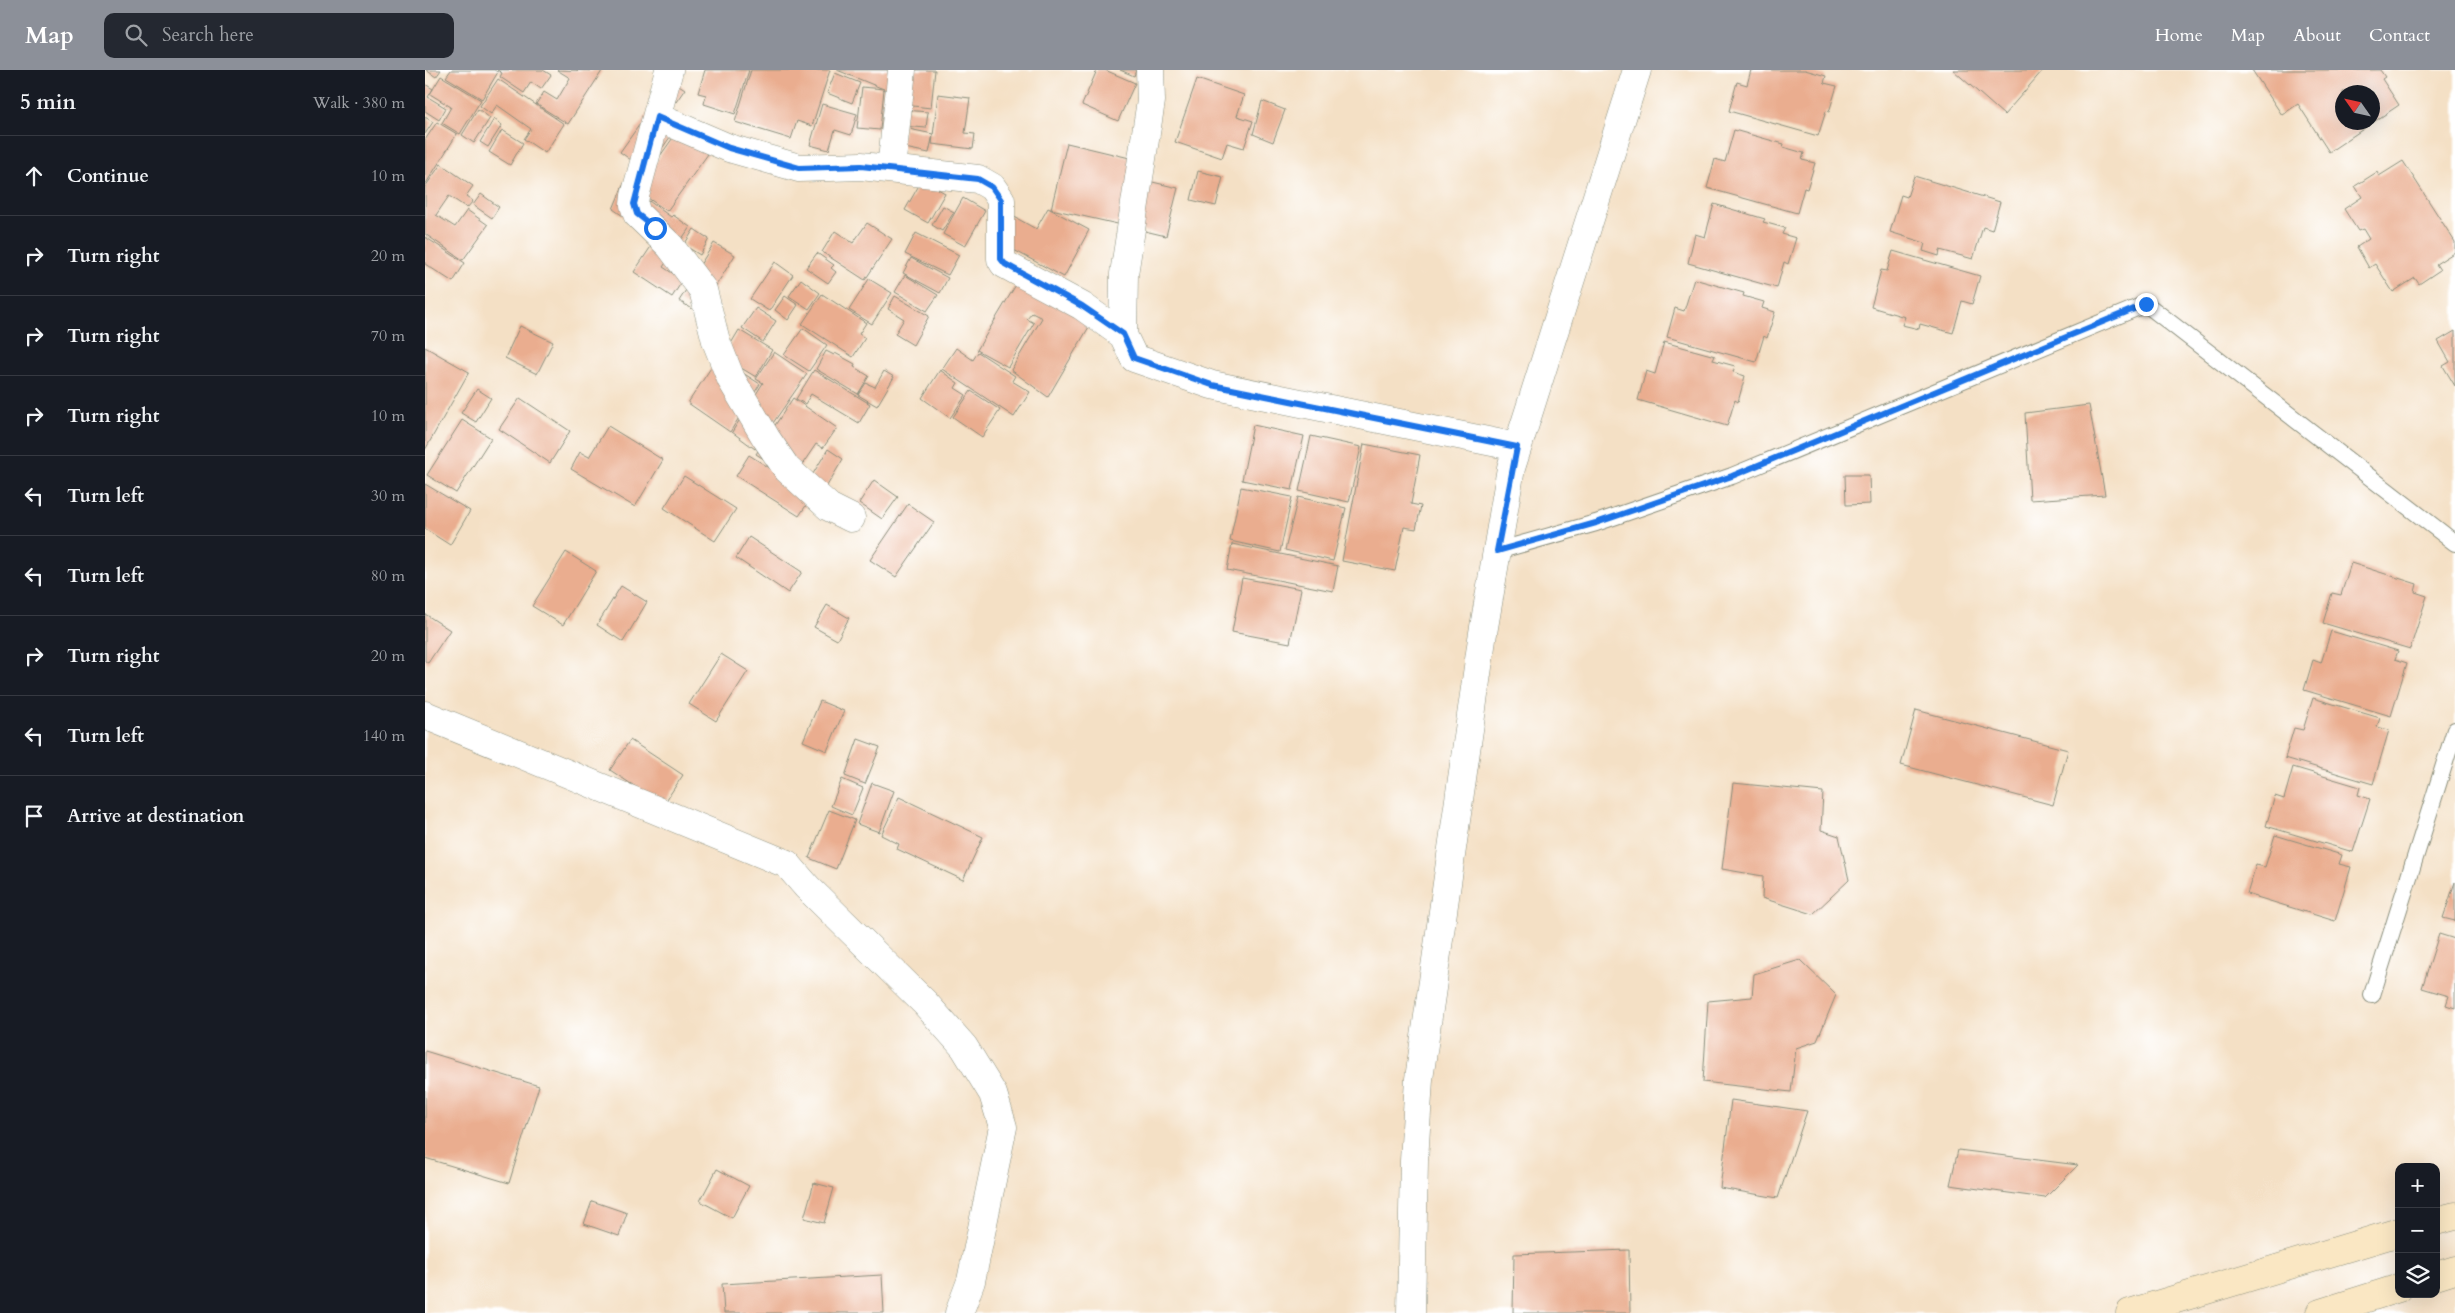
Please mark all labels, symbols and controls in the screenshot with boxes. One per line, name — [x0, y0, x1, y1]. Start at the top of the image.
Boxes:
search box — [104, 13, 454, 58]
text: Map — [25, 19, 74, 52]
icon: search — [122, 21, 150, 49]
text: Search here — [162, 22, 254, 48]
text: Home — [2155, 23, 2203, 48]
text: Map — [2231, 23, 2265, 48]
text: About — [2293, 23, 2341, 48]
text: Contact — [2369, 23, 2430, 48]
north arrow — [2335, 85, 2380, 130]
text: 5 min — [20, 88, 76, 117]
text: Walk · 380 m — [313, 92, 405, 114]
icon: ahead — [20, 162, 48, 190]
text: Continue — [67, 163, 149, 189]
text: 10 m — [371, 165, 405, 187]
route start — [644, 217, 667, 240]
icon: right — [20, 242, 48, 270]
text: Turn right — [67, 243, 159, 269]
text: 20 m — [371, 245, 405, 267]
route end — [2135, 293, 2158, 316]
icon: right — [20, 322, 48, 350]
text: Turn right — [67, 323, 159, 349]
text: 70 m — [371, 325, 405, 347]
icon: right — [20, 402, 48, 430]
text: Turn right — [67, 403, 159, 429]
text: 10 m — [371, 405, 405, 427]
icon: left — [20, 482, 48, 510]
text: Turn left — [67, 483, 144, 509]
text: 30 m — [371, 485, 405, 507]
icon: left — [20, 562, 48, 590]
text: Turn left — [67, 563, 144, 589]
text: 80 m — [371, 565, 405, 587]
icon: right — [20, 642, 48, 670]
text: Turn right — [67, 643, 159, 669]
text: 20 m — [371, 645, 405, 667]
icon: left — [20, 722, 48, 750]
text: Turn left — [67, 723, 144, 749]
text: 140 m — [363, 725, 405, 747]
icon: arrive — [20, 802, 48, 830]
text: Arrive at destination — [67, 803, 244, 829]
map controls — [2395, 1163, 2440, 1298]
button: + — [2395, 1163, 2440, 1208]
button: − — [2395, 1208, 2440, 1253]
button: layers — [2395, 1253, 2440, 1298]

